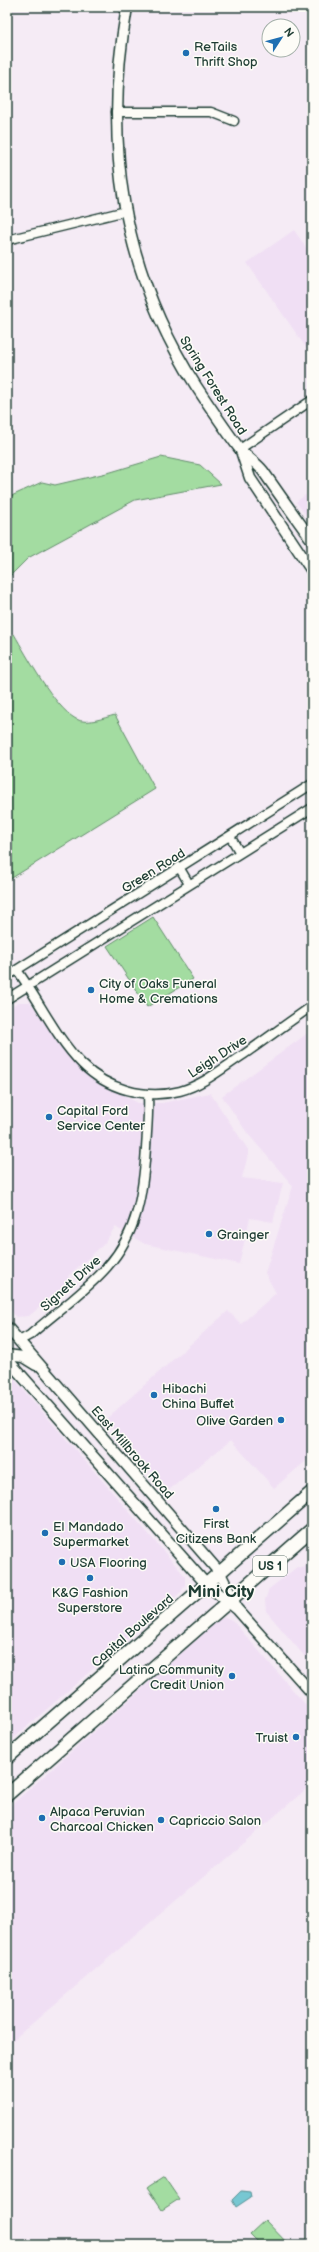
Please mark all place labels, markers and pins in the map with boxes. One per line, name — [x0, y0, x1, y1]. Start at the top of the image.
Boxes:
place label: ReTails Thrift Shop — [194, 39, 258, 70]
marker: ReTails Thrift Shop — [181, 48, 191, 58]
place label: City of Oaks Funeral Home & Cremations — [99, 976, 218, 1007]
marker: City of Oaks Funeral Home & Cremations — [86, 985, 96, 995]
place label: Capital Ford Service Center — [57, 1103, 145, 1134]
marker: Capital Ford Service Center — [44, 1112, 54, 1122]
place label: Grainger — [217, 1227, 269, 1243]
marker: Grainger — [204, 1229, 214, 1239]
place label: Hibachi China Buffet — [162, 1381, 234, 1412]
marker: Hibachi China Buffet — [149, 1390, 159, 1400]
place label: Olive Garden — [196, 1413, 273, 1429]
marker: Olive Garden — [276, 1415, 286, 1425]
marker: First Citizens Bank — [211, 1504, 221, 1514]
place label: First Citizens Bank — [176, 1516, 257, 1547]
place label: El Mandado Supermarket — [53, 1519, 129, 1550]
marker: El Mandado Supermarket — [40, 1528, 50, 1538]
place label: USA Flooring — [70, 1555, 147, 1571]
marker: USA Flooring — [57, 1557, 67, 1567]
marker: K&G Fashion Superstore — [85, 1573, 95, 1583]
place label: K&G Fashion Superstore — [52, 1585, 128, 1616]
place label: Latino Community Credit Union — [119, 1662, 224, 1693]
marker: Latino Community Credit Union — [227, 1671, 237, 1681]
place label: Truist — [255, 1730, 288, 1746]
marker: Truist — [291, 1732, 301, 1742]
place label: Alpaca Peruvian Charcoal Chicken — [50, 1804, 154, 1835]
marker: Alpaca Peruvian Charcoal Chicken — [37, 1813, 47, 1823]
place label: Capriccio Salon — [169, 1813, 261, 1829]
marker: Capriccio Salon — [156, 1815, 166, 1825]

